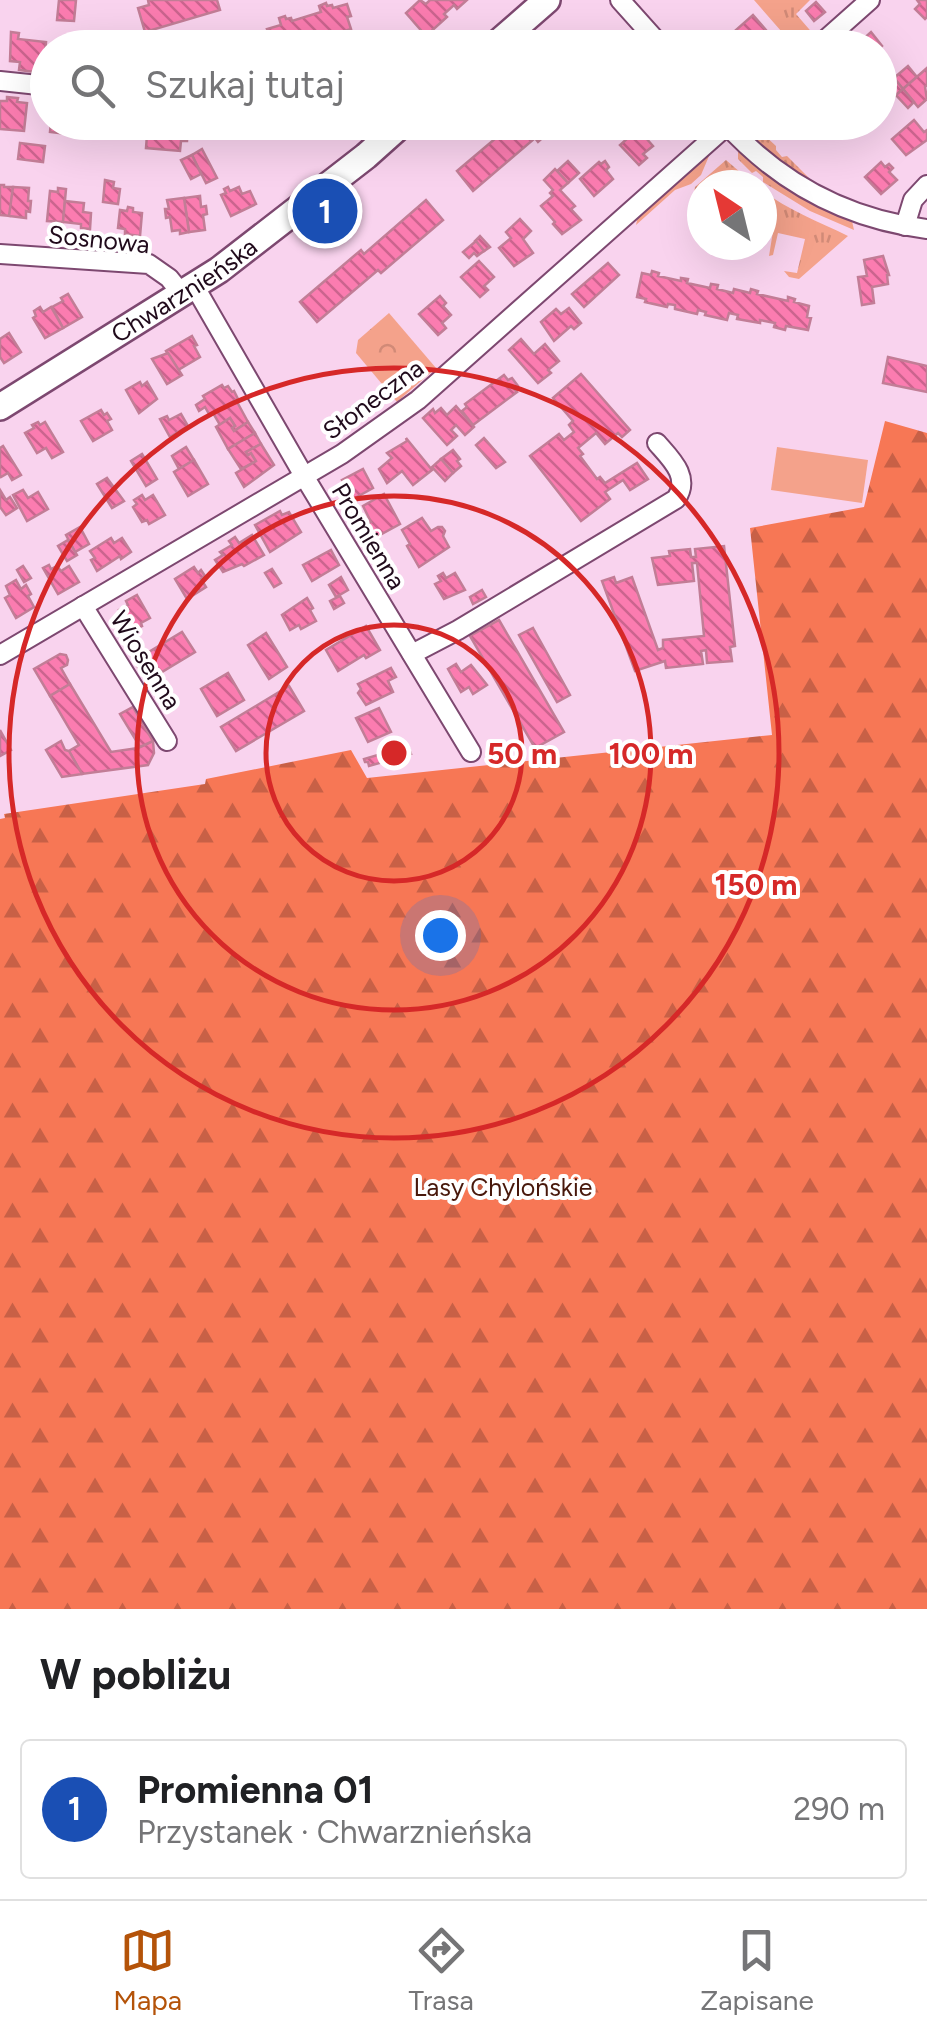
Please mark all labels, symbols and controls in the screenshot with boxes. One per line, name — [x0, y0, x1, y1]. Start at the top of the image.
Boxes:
search box — [30, 30, 897, 140]
icon: search — [65, 58, 120, 113]
text: Szukaj tutaj — [145, 62, 345, 108]
north arrow — [687, 170, 777, 260]
pin: 1 — [292, 174, 358, 248]
street label: Sosnowa — [47, 219, 151, 259]
street label: Chwarznieńska — [106, 231, 263, 349]
street label: Słoneczna — [317, 352, 429, 446]
street label: Promienna — [326, 477, 412, 595]
street label: Wiosenna — [104, 605, 188, 715]
centre of rings — [376, 735, 412, 771]
text: 50 m — [487, 735, 557, 772]
text: 100 m — [609, 735, 693, 772]
text: 150 m — [715, 866, 797, 903]
your location — [415, 910, 466, 961]
park label: Lasy Chylońskie — [414, 1172, 592, 1202]
text: W pobliżu — [40, 1649, 231, 1700]
text: Promienna 01 — [137, 1767, 374, 1813]
text: 1 — [68, 1790, 81, 1828]
text: 290 m — [793, 1790, 885, 1828]
text: Przystanek · Chwarznieńska — [137, 1813, 532, 1851]
tab: Mapa — [113, 1923, 182, 2017]
tab: Trasa — [409, 1923, 474, 2017]
tab: Zapisane — [700, 1923, 814, 2017]

